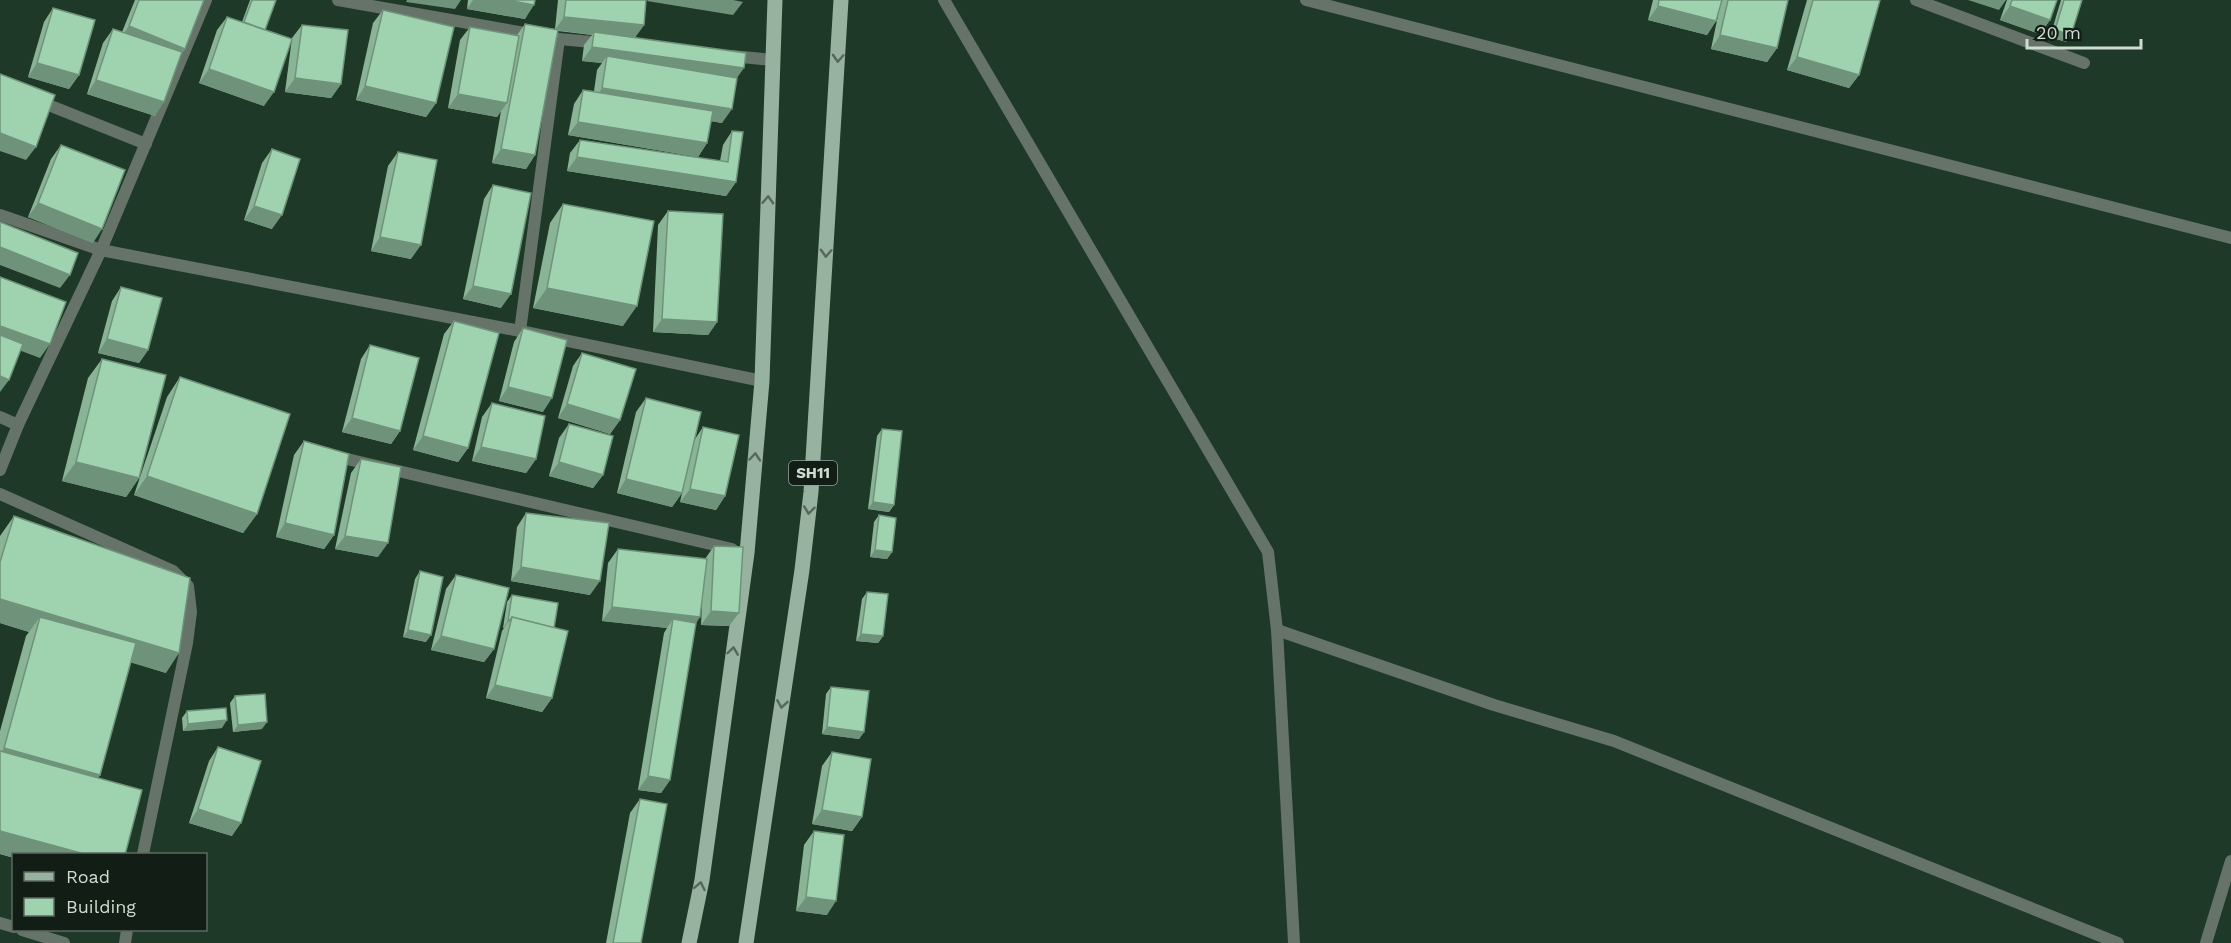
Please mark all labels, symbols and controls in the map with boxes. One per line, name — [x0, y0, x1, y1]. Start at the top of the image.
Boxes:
scale bar — [2027, 12, 2141, 50]
text: 20 m — [2036, 22, 2081, 43]
one-way arrow — [831, 54, 844, 63]
one-way arrow — [762, 195, 775, 204]
one-way arrow — [820, 249, 833, 258]
one-way arrow — [748, 453, 761, 462]
road number: SH11 — [789, 461, 837, 485]
one-way arrow — [803, 506, 816, 515]
one-way arrow — [727, 646, 739, 656]
one-way arrow — [777, 699, 789, 708]
legend — [12, 853, 207, 931]
text: Road — [66, 866, 110, 887]
one-way arrow — [693, 881, 706, 891]
text: Building — [66, 896, 136, 917]

